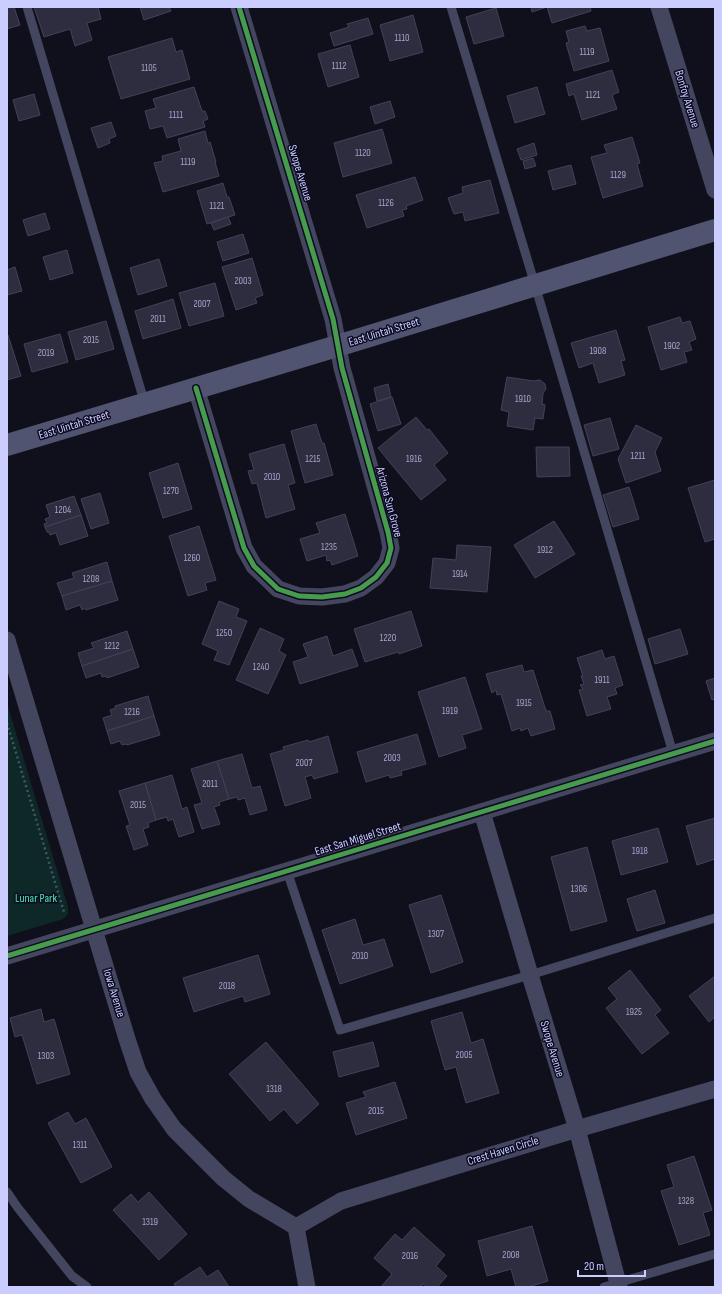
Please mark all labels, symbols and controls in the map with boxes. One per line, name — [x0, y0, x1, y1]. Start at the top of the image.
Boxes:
house number: 1110 — [395, 32, 409, 44]
house number: 1119 — [580, 46, 594, 58]
house number: 1112 — [332, 60, 346, 72]
house number: 1105 — [141, 62, 157, 74]
street label: Bonfoy Avenue — [671, 68, 703, 130]
house number: 1121 — [586, 89, 601, 101]
house number: 1111 — [169, 109, 184, 121]
street label: Swope Avenue — [284, 143, 316, 203]
house number: 1120 — [355, 147, 371, 159]
house number: 1119 — [181, 156, 195, 168]
house number: 1129 — [610, 169, 626, 181]
house number: 1126 — [378, 197, 394, 209]
house number: 1121 — [210, 200, 225, 212]
house number: 2003 — [234, 275, 252, 287]
house number: 2007 — [193, 298, 211, 310]
house number: 2011 — [150, 313, 166, 325]
street label: East Uintah Street — [347, 314, 422, 350]
house number: 2015 — [83, 334, 99, 346]
house number: 1902 — [664, 340, 680, 352]
house number: 1908 — [590, 345, 606, 357]
house number: 2019 — [38, 347, 54, 359]
house number: 1910 — [515, 393, 531, 405]
street label: East Uintah Street — [37, 407, 112, 443]
house number: 1211 — [631, 450, 646, 462]
house number: 1215 — [305, 453, 321, 465]
house number: 1916 — [406, 453, 422, 465]
street label: Arizona Sun Grove — [372, 464, 406, 539]
house number: 2010 — [264, 471, 280, 483]
house number: 1270 — [163, 485, 179, 497]
house number: 1204 — [55, 504, 71, 516]
house number: 1235 — [321, 541, 337, 553]
house number: 1912 — [537, 544, 553, 556]
house number: 1260 — [184, 552, 200, 564]
house number: 1914 — [452, 568, 468, 580]
house number: 1208 — [83, 573, 99, 585]
house number: 1250 — [216, 627, 232, 639]
house number: 1220 — [380, 632, 396, 644]
house number: 1212 — [104, 640, 120, 652]
house number: 1240 — [253, 661, 269, 673]
house number: 1911 — [595, 674, 610, 686]
house number: 1915 — [516, 697, 532, 709]
house number: 1919 — [442, 705, 458, 717]
house number: 1216 — [124, 706, 140, 718]
house number: 2003 — [383, 752, 401, 764]
house number: 2007 — [295, 757, 313, 769]
house number: 2011 — [202, 778, 218, 790]
house number: 2015 — [130, 799, 146, 811]
street label: East San Miguel Street — [313, 819, 403, 859]
house number: 1918 — [632, 845, 648, 857]
house number: 1306 — [571, 883, 587, 895]
park label: Lunar Park — [15, 891, 57, 906]
house number: 1307 — [428, 928, 444, 940]
house number: 2010 — [352, 950, 368, 962]
street label: Iowa Avenue — [100, 967, 129, 1019]
house number: 2018 — [219, 980, 235, 992]
house number: 1925 — [626, 1006, 642, 1018]
street label: Swope Avenue — [536, 1019, 568, 1079]
house number: 2005 — [455, 1049, 473, 1061]
house number: 1303 — [38, 1050, 54, 1062]
house number: 1318 — [266, 1083, 282, 1095]
house number: 2015 — [368, 1105, 384, 1117]
street label: Crest Haven Circle — [465, 1133, 541, 1169]
house number: 1311 — [73, 1139, 88, 1151]
house number: 1328 — [678, 1195, 694, 1207]
house number: 1319 — [142, 1216, 158, 1228]
house number: 2008 — [502, 1249, 520, 1261]
house number: 2016 — [402, 1250, 418, 1262]
scale bar — [578, 1252, 645, 1278]
text: 20 m — [584, 1259, 604, 1274]

